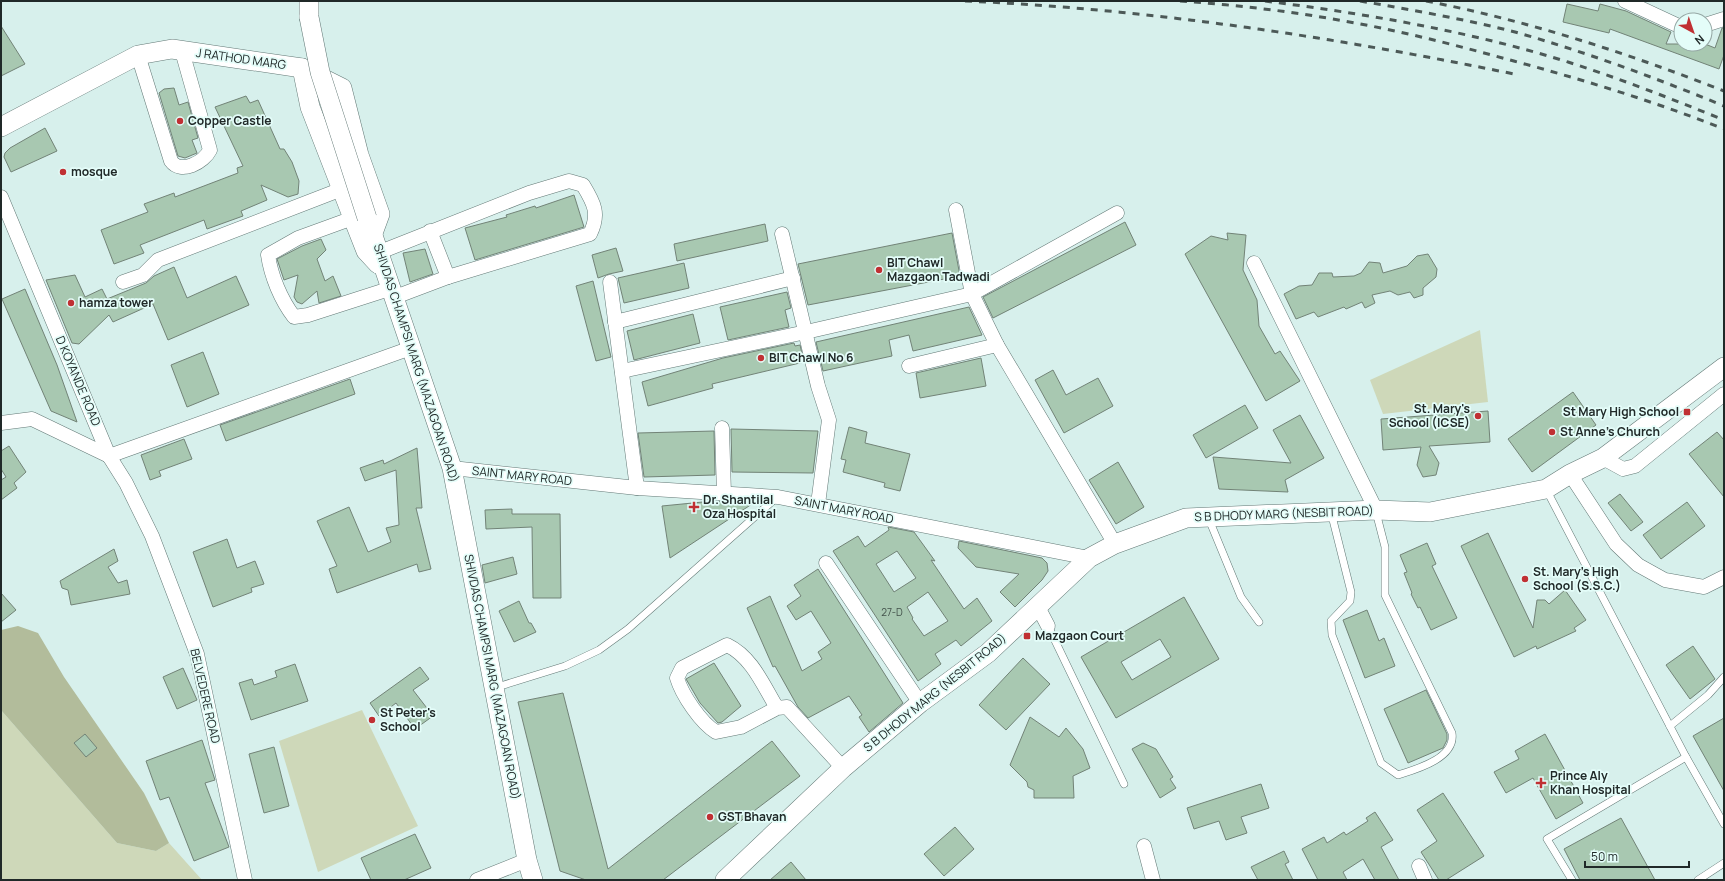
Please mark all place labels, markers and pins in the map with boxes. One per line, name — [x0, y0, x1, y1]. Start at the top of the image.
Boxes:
place label: Copper Castle — [188, 112, 272, 129]
marker: Copper Castle — [175, 116, 185, 126]
place label: mosque — [71, 163, 118, 180]
marker: mosque — [58, 167, 68, 177]
place label: BIT Chawl Mazgaon Tadwadi — [887, 254, 990, 285]
marker: BIT Chawl Mazgaon Tadwadi — [874, 265, 884, 275]
place label: hamza tower — [79, 294, 153, 311]
marker: hamza tower — [66, 298, 76, 308]
place label: BIT Chawl No 6 — [769, 349, 854, 366]
marker: BIT Chawl No 6 — [756, 353, 766, 363]
place label: St. Mary's School (ICSE) — [1389, 400, 1470, 431]
place label: St Mary High School — [1563, 403, 1679, 420]
marker: St Mary High School — [1682, 407, 1692, 417]
marker: St. Mary's School (ICSE) — [1473, 411, 1483, 421]
place label: St Anne's Church — [1560, 423, 1660, 440]
marker: St Anne's Church — [1547, 427, 1557, 437]
place label: Dr. Shantilal Oza Hospital — [703, 491, 776, 522]
marker: Dr. Shantilal Oza Hospital — [688, 501, 700, 513]
place label: St. Mary's High School (S.S.C.) — [1533, 563, 1621, 594]
marker: St. Mary's High School (S.S.C.) — [1520, 574, 1530, 584]
place label: Mazgaon Court — [1035, 627, 1124, 644]
marker: Mazgaon Court — [1022, 631, 1032, 641]
place label: St Peter's School — [380, 704, 436, 735]
marker: St Peter's School — [367, 715, 377, 725]
place label: Prince Aly Khan Hospital — [1550, 767, 1631, 798]
marker: Prince Aly Khan Hospital — [1535, 777, 1547, 789]
place label: GST Bhavan — [718, 808, 786, 825]
marker: GST Bhavan — [705, 812, 715, 822]

